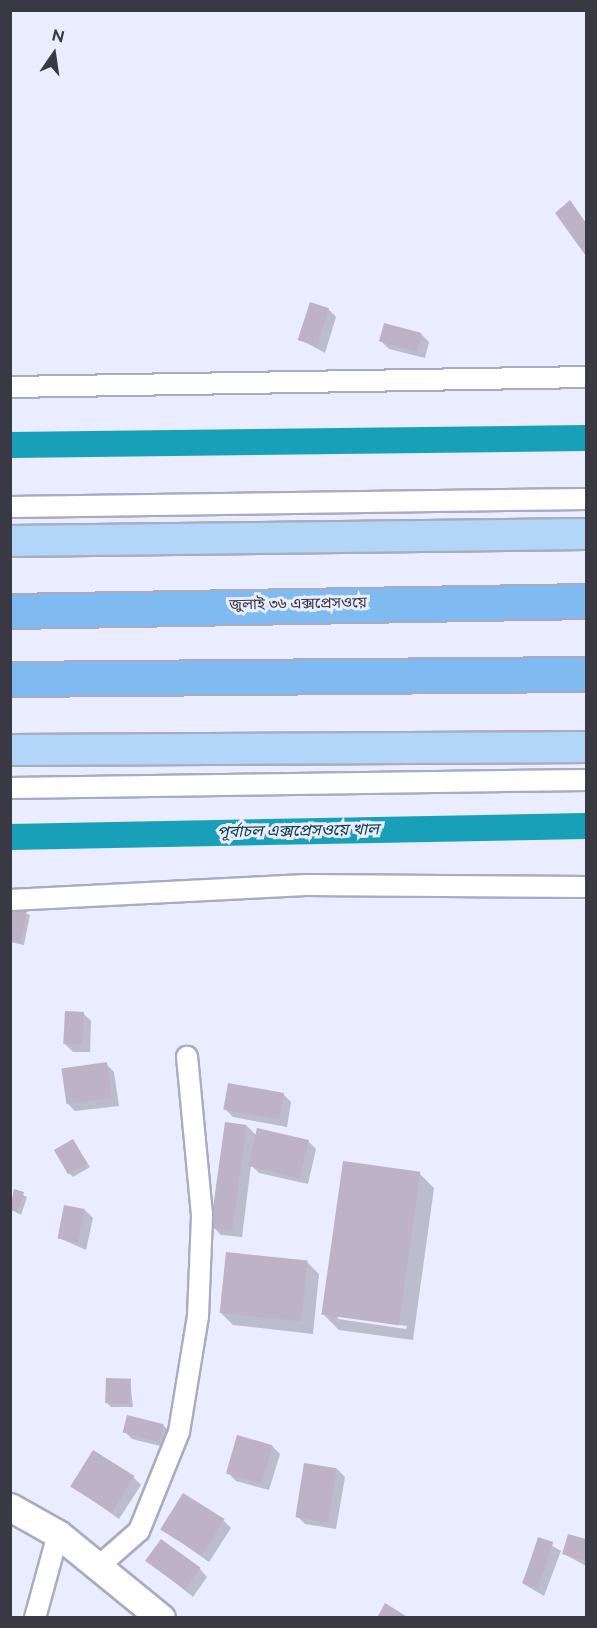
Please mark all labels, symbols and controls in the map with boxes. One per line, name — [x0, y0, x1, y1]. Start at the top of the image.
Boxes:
north arrow — [24, 24, 84, 84]
text: N — [50, 25, 66, 47]
street label: জুলাই ৩৬ এক্সপ্রেসওয়ে — [229, 594, 367, 614]
water label: পূর্বাচল এক্সপ্রেসওয়ে খাল — [217, 820, 379, 842]

